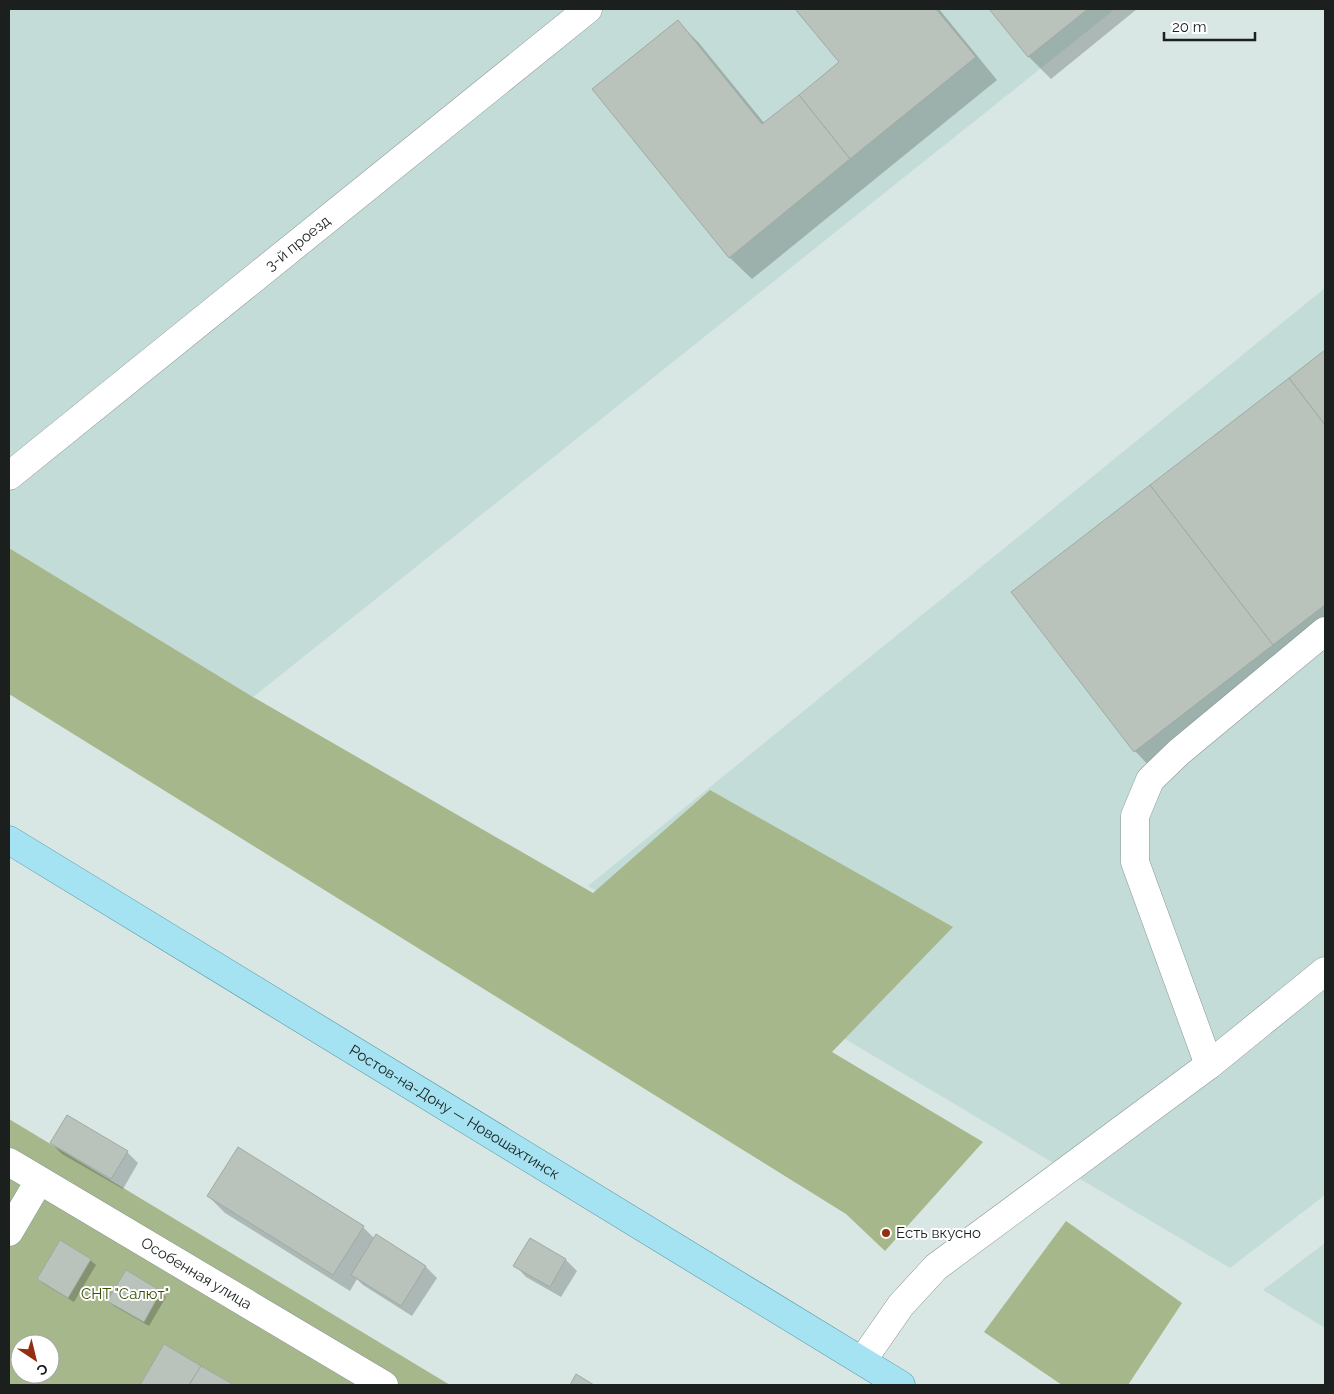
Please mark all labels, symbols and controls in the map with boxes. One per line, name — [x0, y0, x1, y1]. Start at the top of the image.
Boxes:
scale bar — [1164, 10, 1255, 42]
text: 20 m — [1172, 18, 1207, 36]
street label: 3-й проезд — [262, 211, 334, 275]
street label: Ростов-на-Дону — Новошахтинск — [346, 1041, 563, 1183]
place label: Есть вкусно — [896, 1224, 981, 1242]
marker: Есть вкусно — [880, 1227, 892, 1239]
street label: Особенная улица — [138, 1234, 255, 1313]
park label: СНТ "Салют" — [81, 1285, 169, 1303]
north arrow — [10, 1334, 60, 1384]
text: С — [34, 1360, 51, 1379]

